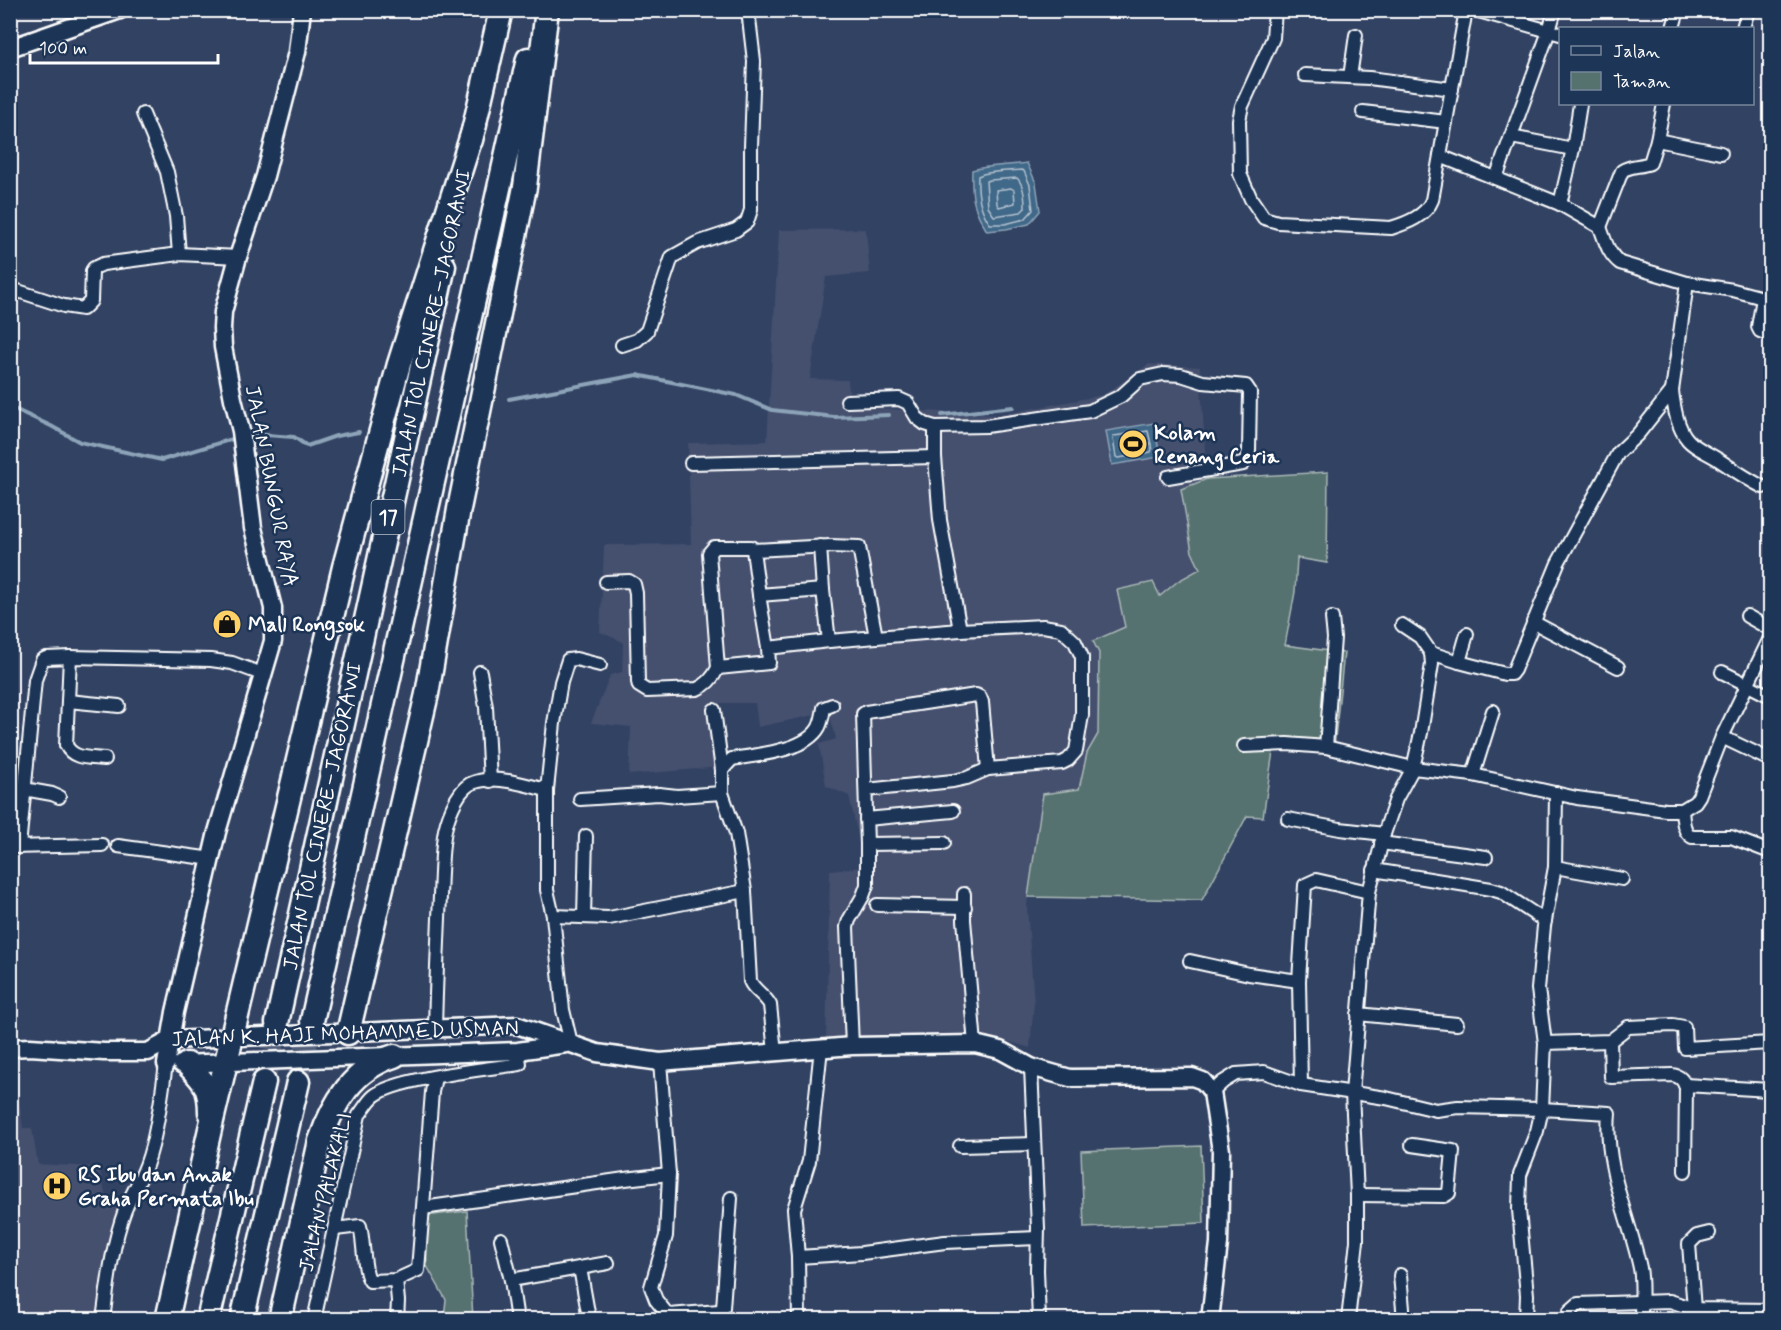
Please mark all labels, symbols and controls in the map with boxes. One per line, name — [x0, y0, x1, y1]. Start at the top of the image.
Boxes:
scale bar — [30, 27, 218, 65]
legend — [1559, 27, 1754, 105]
text: 100 m — [39, 37, 87, 61]
text: Jalan — [1613, 40, 1660, 64]
text: Taman — [1613, 70, 1670, 94]
street label: JALAN TOL CINERE–JAGORAWI — [386, 166, 478, 480]
street label: JALAN BUNGUR RAYA — [238, 383, 304, 590]
place label: Kolam Renang Ceria — [1154, 419, 1280, 471]
sports icon: Kolam Renang Ceria — [1117, 428, 1149, 460]
road number: 17 — [372, 500, 404, 534]
shop icon: Mall Rongsok — [211, 608, 243, 640]
place label: Mall Rongsok — [248, 611, 365, 641]
street label: JALAN TOL CINERE–JAGORAWI — [277, 659, 369, 973]
street label: JALAN K. HAJI MOHAMMED USMAN — [171, 1014, 519, 1054]
street label: JALAN PALAKALI — [293, 1110, 359, 1275]
place label: RS Ibu dan Anak Graha Permata Ibu — [78, 1161, 254, 1213]
hospital icon: RS Ibu dan Anak Graha Permata Ibu — [41, 1170, 73, 1202]

